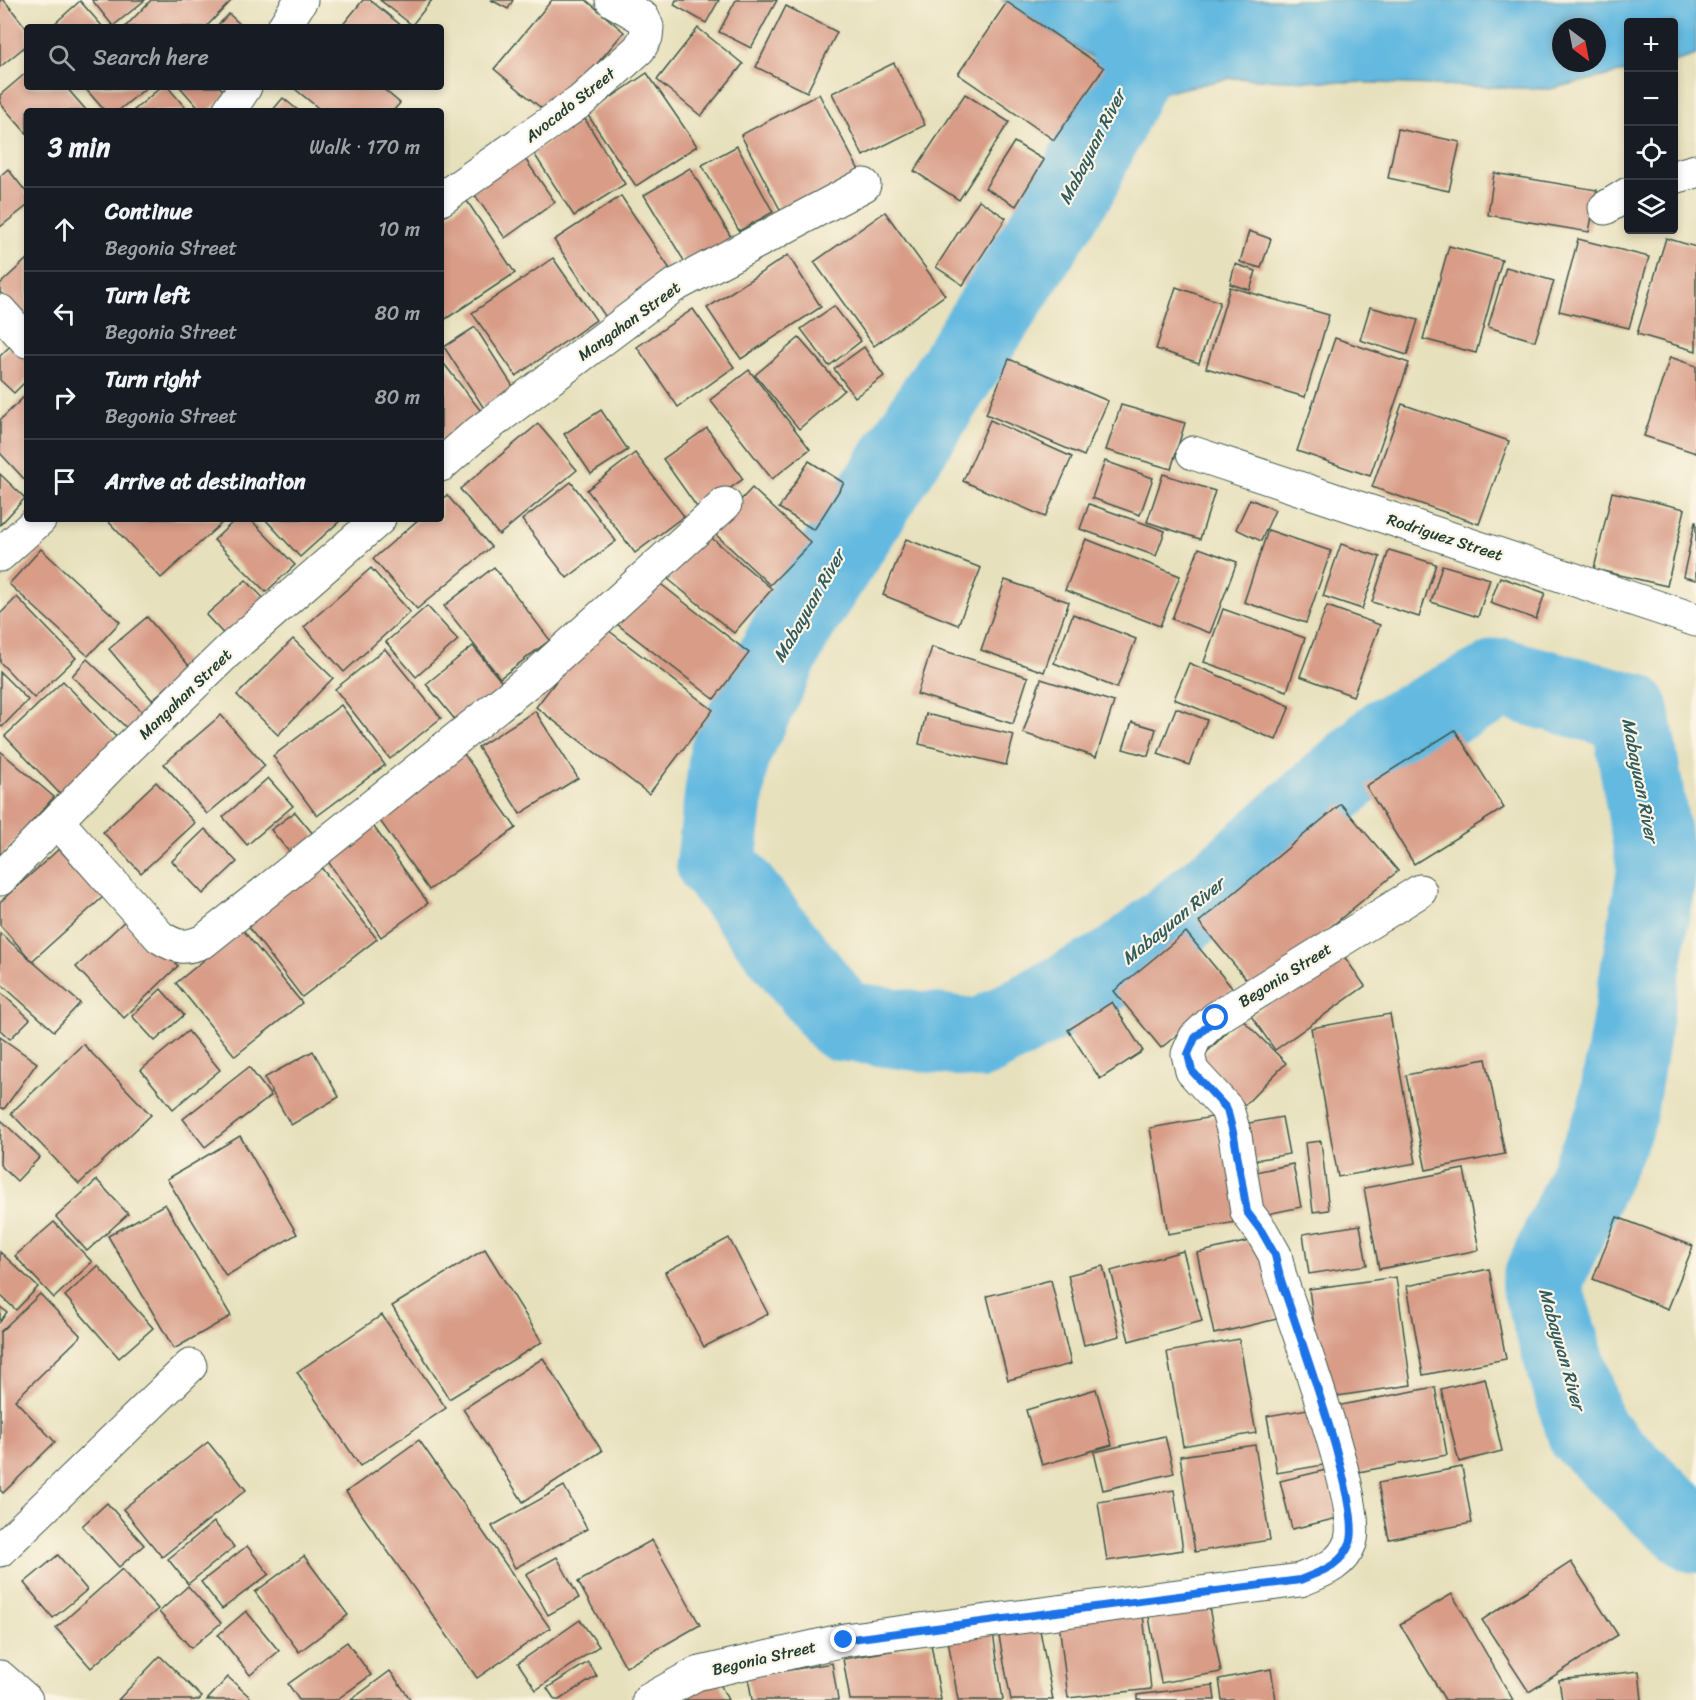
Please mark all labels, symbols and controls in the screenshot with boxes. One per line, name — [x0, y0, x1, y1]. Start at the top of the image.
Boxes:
north arrow — [1552, 18, 1606, 72]
map controls — [1624, 18, 1678, 234]
button: + — [1624, 18, 1678, 72]
search box — [24, 24, 444, 90]
text: Search here — [93, 38, 209, 77]
icon: search — [45, 41, 78, 74]
street label: Avocado Street — [517, 60, 622, 151]
button: − — [1624, 72, 1678, 126]
water label: Mabayuan River — [1049, 81, 1136, 210]
text: 3 min — [48, 124, 110, 170]
button: locate — [1624, 126, 1678, 180]
text: Walk · 170 m — [309, 130, 420, 165]
button: layers — [1624, 180, 1678, 234]
text: Continue — [105, 192, 193, 231]
text: 10 m — [378, 212, 420, 247]
icon: ahead — [48, 213, 81, 246]
text: Begonia Street — [105, 231, 237, 266]
street label: Mangahan Street — [571, 273, 687, 369]
text: Turn left — [105, 276, 190, 315]
text: 80 m — [375, 296, 420, 331]
icon: left — [48, 297, 81, 330]
text: Begonia Street — [105, 315, 237, 350]
text: Turn right — [105, 360, 200, 399]
text: 80 m — [375, 380, 420, 415]
icon: right — [48, 381, 81, 414]
text: Begonia Street — [105, 399, 237, 434]
text: Arrive at destination — [105, 462, 306, 501]
icon: arrive — [48, 465, 81, 498]
street label: Rodriguez Street — [1383, 505, 1507, 569]
water label: Mabayuan River — [764, 541, 856, 668]
street label: Mangahan Street — [131, 641, 239, 747]
water label: Mabayuan River — [1612, 715, 1668, 848]
water label: Mabayuan River — [1114, 867, 1235, 973]
street label: Begonia Street — [1232, 935, 1338, 1015]
route start — [1202, 1004, 1228, 1030]
water label: Mabayuan River — [1529, 1284, 1596, 1417]
route end — [830, 1626, 856, 1652]
street label: Begonia Street — [709, 1632, 819, 1684]

